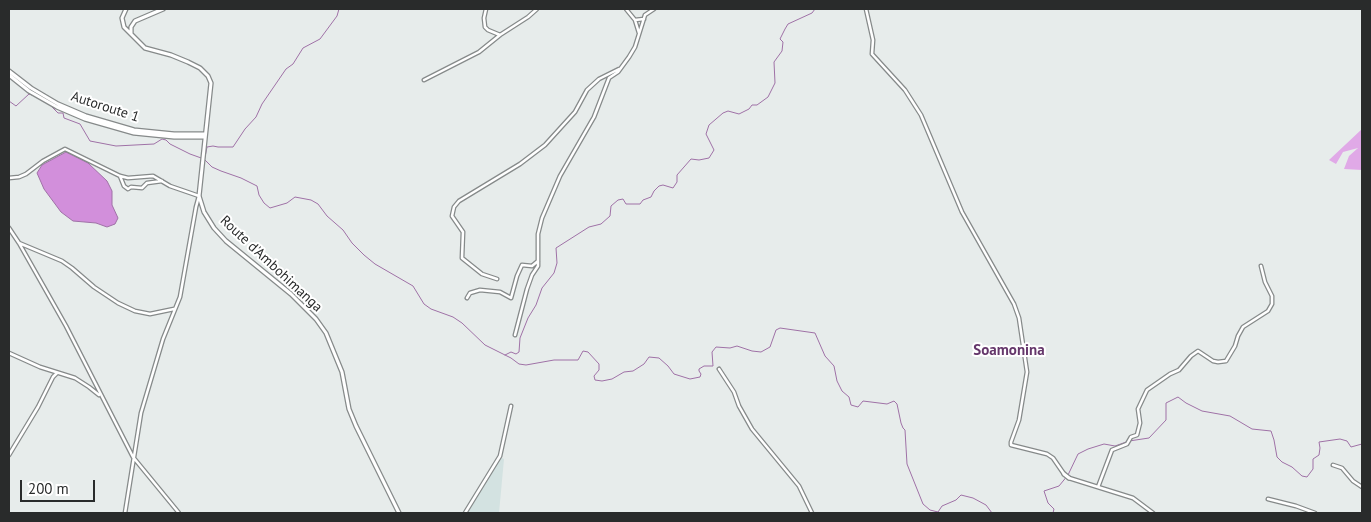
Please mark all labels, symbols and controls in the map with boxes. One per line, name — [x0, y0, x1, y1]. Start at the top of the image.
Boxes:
street label: Autoroute 1 — [69, 88, 141, 126]
street label: Route d'Ambohimanga — [216, 212, 326, 316]
district label: Soamonina — [973, 342, 1045, 360]
scale bar — [22, 470, 98, 502]
text: 200 m — [28, 479, 69, 498]

